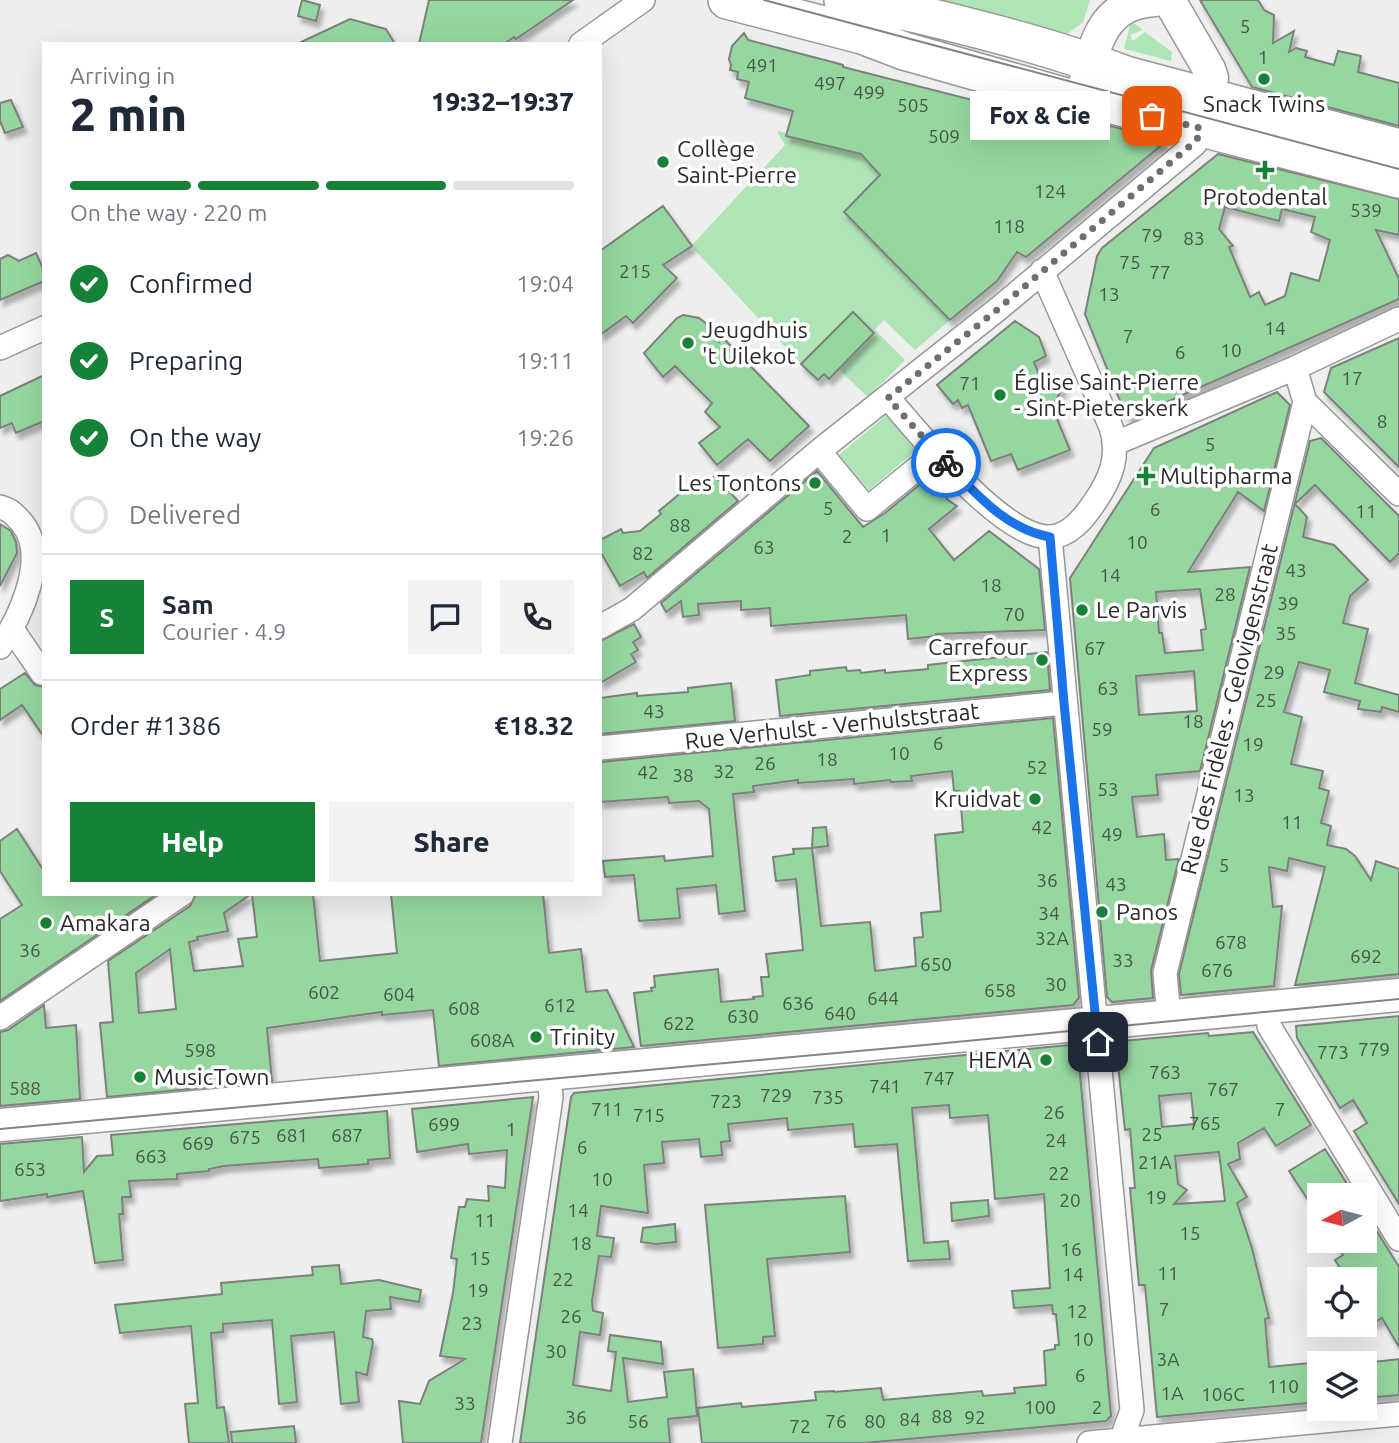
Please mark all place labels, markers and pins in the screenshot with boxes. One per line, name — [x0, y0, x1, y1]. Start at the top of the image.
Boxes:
marker: Snack Twins — [1256, 71, 1272, 87]
pin — [1122, 86, 1182, 146]
place label: Snack Twins — [1203, 91, 1325, 116]
callout: Fox & Cie — [970, 92, 1110, 140]
place label: Collège Saint-Pierre — [677, 136, 797, 187]
marker: Collège Saint-Pierre — [655, 154, 671, 170]
marker: Protodental — [1255, 160, 1275, 180]
place label: Protodental — [1203, 184, 1327, 209]
place label: Jeugdhuis 't Uilekot — [702, 317, 808, 368]
marker: Jeugdhuis 't Uilekot — [680, 335, 696, 351]
place label: Église Saint-Pierre - Sint-Pieterskerk — [1014, 368, 1199, 420]
marker: Église Saint-Pierre - Sint-Pieterskerk — [992, 387, 1008, 403]
place label: Multipharma — [1160, 463, 1293, 488]
marker: Multipharma — [1138, 468, 1154, 484]
place label: Les Tontons — [678, 470, 801, 495]
marker: Les Tontons — [807, 475, 823, 491]
place label: Le Parvis — [1096, 597, 1187, 622]
marker: Le Parvis — [1074, 602, 1090, 618]
place label: Carrefour Express — [928, 634, 1028, 685]
marker: Carrefour Express — [1034, 652, 1050, 668]
place label: Kruidvat — [934, 786, 1021, 811]
marker: Kruidvat — [1027, 791, 1043, 807]
place label: Panos — [1116, 899, 1178, 924]
marker: Panos — [1094, 904, 1110, 920]
place label: Amakara — [60, 910, 151, 935]
marker: Amakara — [38, 915, 54, 931]
pin — [1068, 1012, 1128, 1072]
place label: Trinity — [550, 1024, 615, 1049]
marker: Trinity — [528, 1029, 544, 1045]
place label: HEMA — [968, 1047, 1032, 1072]
marker: HEMA — [1038, 1052, 1054, 1068]
place label: MusicTown — [154, 1064, 269, 1089]
marker: MusicTown — [132, 1069, 148, 1085]

